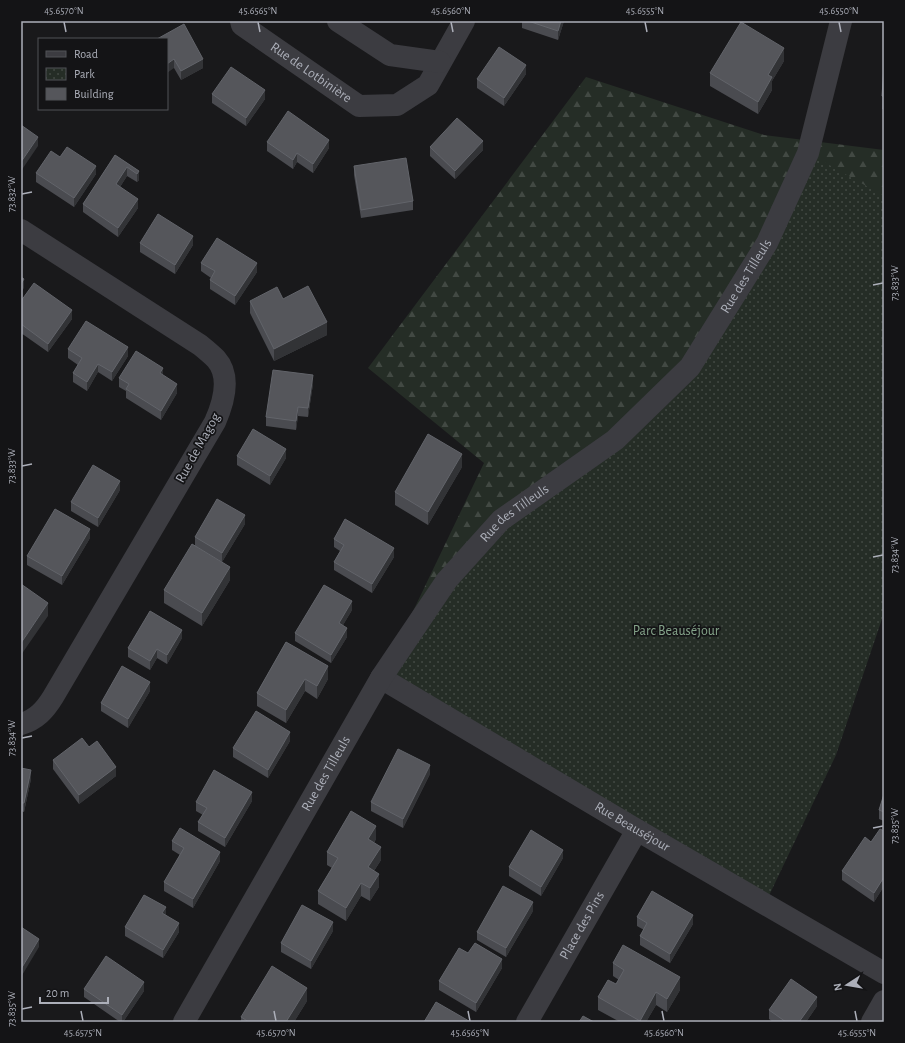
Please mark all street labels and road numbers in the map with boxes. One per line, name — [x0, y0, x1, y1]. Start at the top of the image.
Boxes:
street label: Rue de Lotbinière — [268, 40, 354, 106]
street label: Rue des Tilleuls — [718, 237, 775, 316]
street label: Rue de Magog — [173, 411, 223, 485]
street label: Rue des Tilleuls — [477, 482, 551, 545]
street label: Rue des Tilleuls — [299, 734, 353, 814]
street label: Rue Beauséjour — [592, 799, 673, 855]
street label: Place des Pins — [557, 889, 607, 962]

